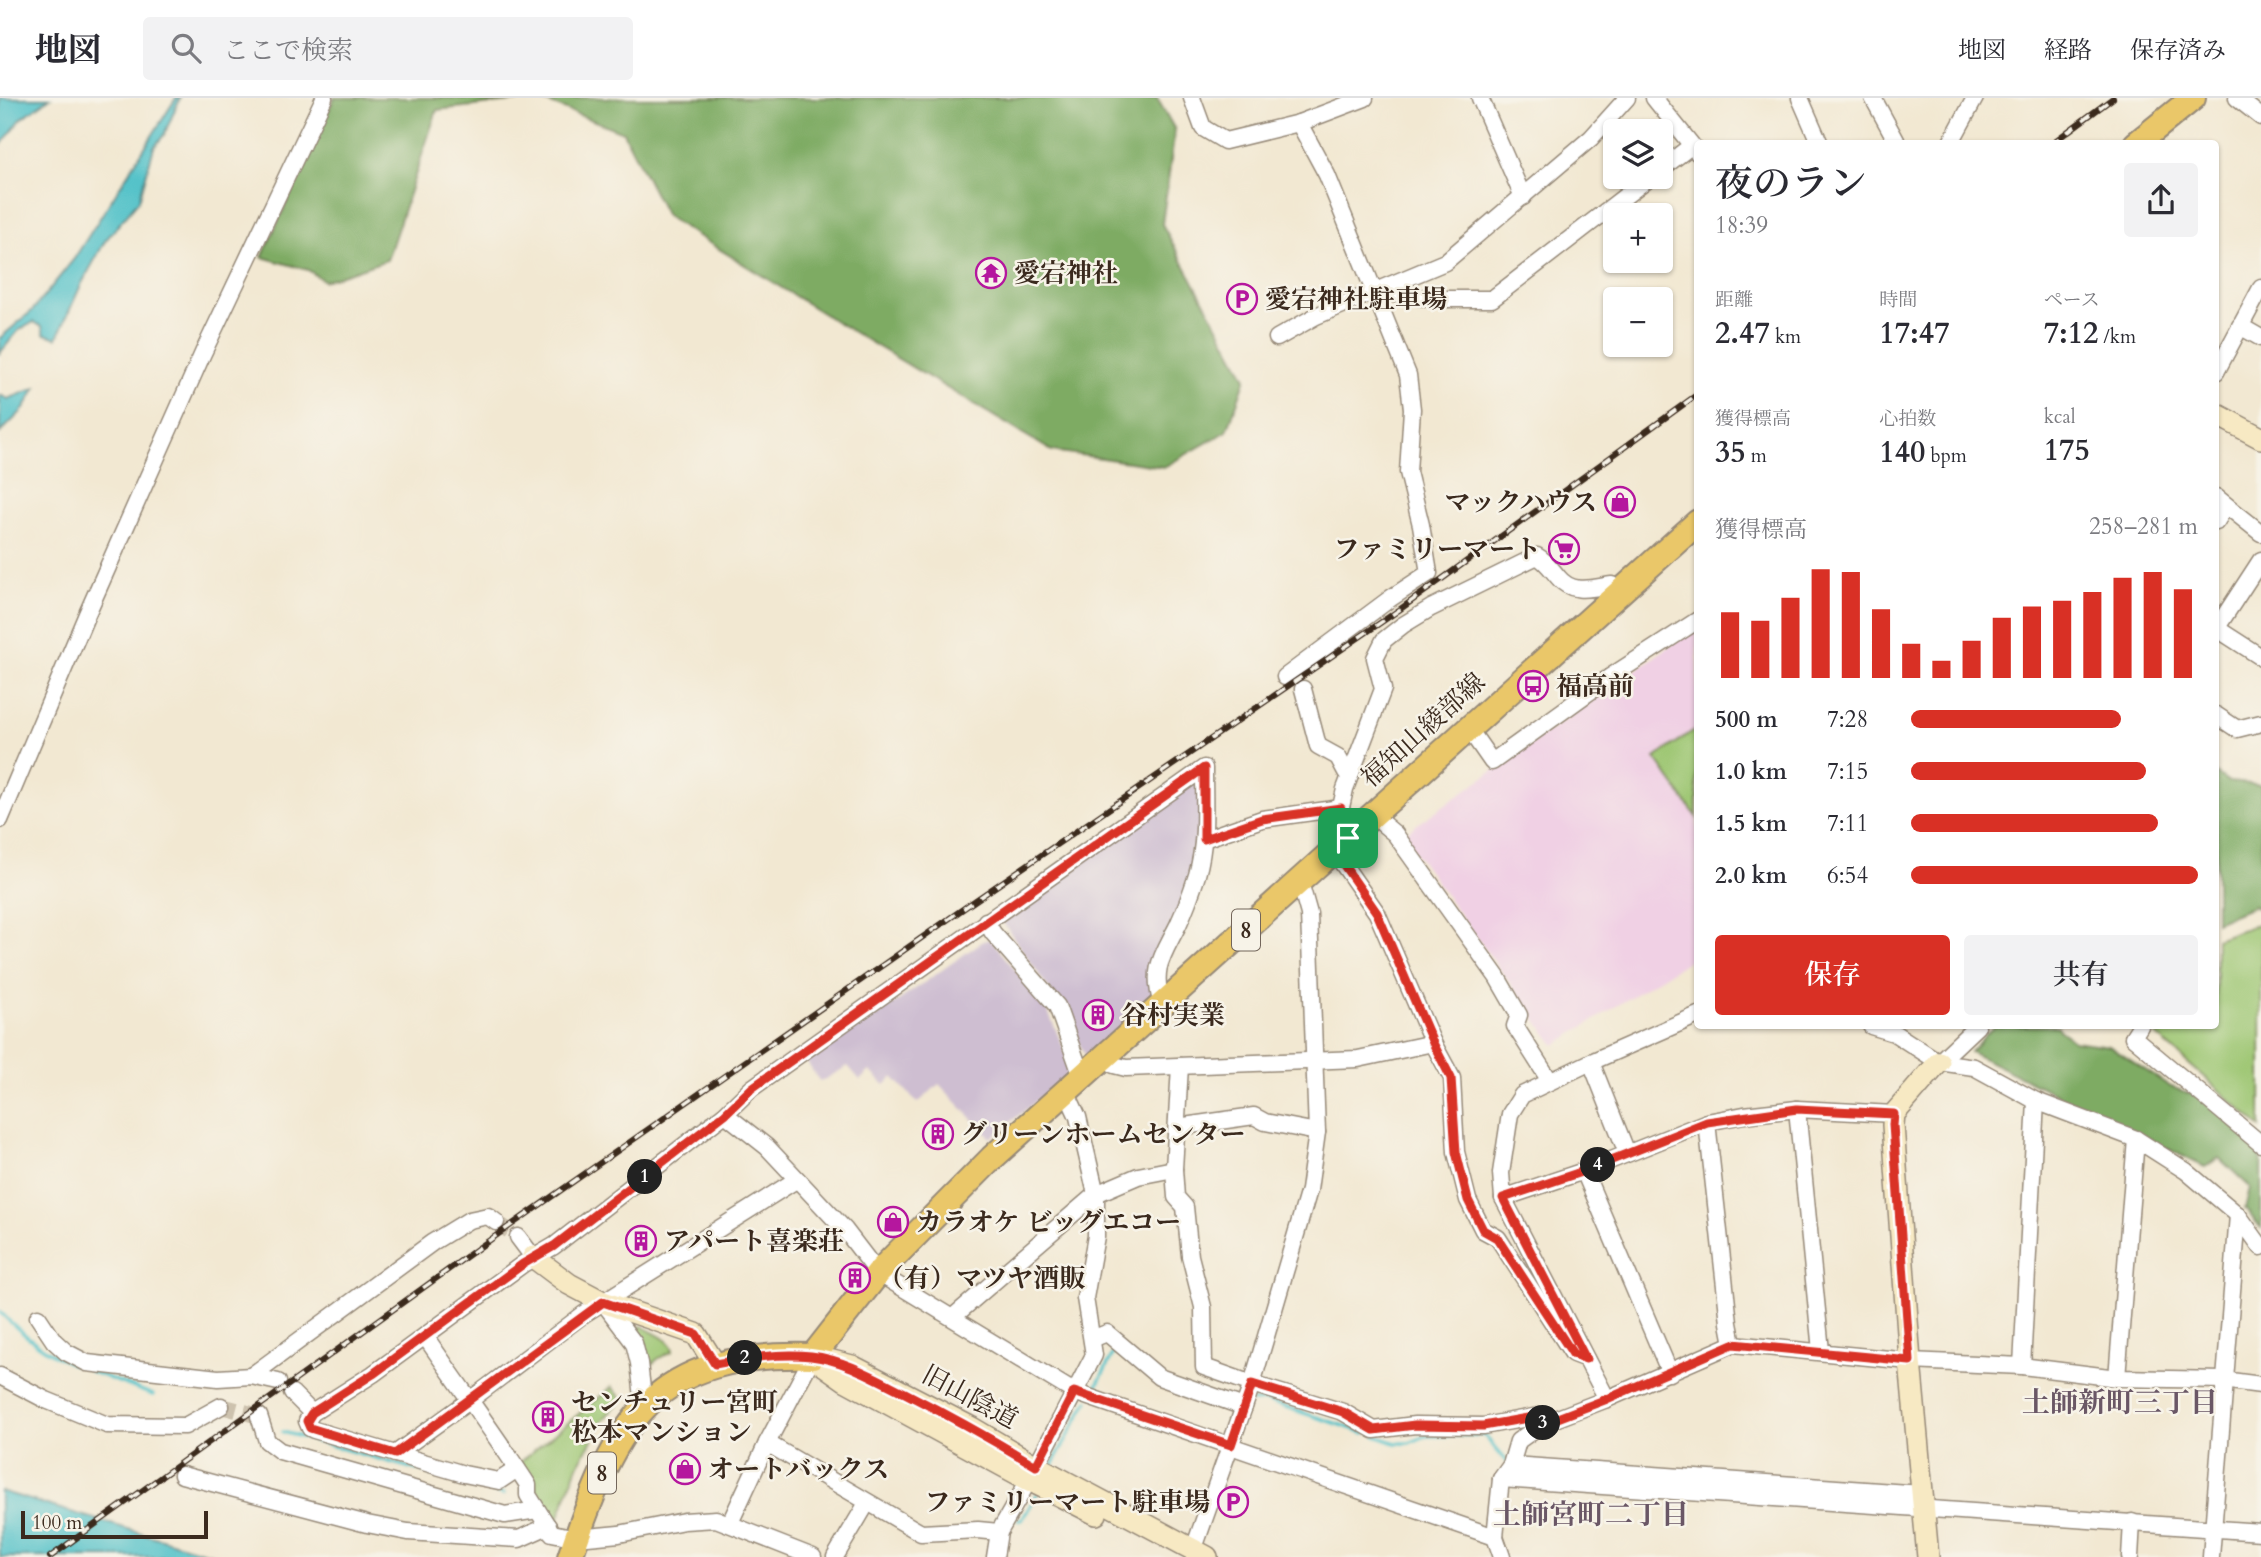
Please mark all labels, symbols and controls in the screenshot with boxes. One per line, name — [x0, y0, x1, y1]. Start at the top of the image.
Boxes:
search box — [143, 17, 633, 80]
text: 地図 — [35, 28, 101, 73]
icon: search — [167, 29, 205, 67]
text: ここで検索 — [223, 33, 353, 68]
text: 地図 — [1958, 34, 2006, 67]
text: 経路 — [2044, 34, 2092, 67]
text: 保存済み — [2130, 34, 2226, 67]
map controls — [1603, 119, 1673, 357]
button: layers — [1603, 119, 1673, 189]
text: 夜のラン — [1715, 158, 1867, 210]
button: share — [2124, 163, 2198, 237]
button: + — [1603, 203, 1673, 273]
text: 18:39 — [1715, 210, 1768, 241]
temple icon: 愛宕神社 — [974, 256, 1008, 290]
place label: 愛宕神社 — [1014, 256, 1118, 291]
parking icon: 愛宕神社駐車場 — [1225, 282, 1259, 316]
place label: 愛宕神社駐車場 — [1265, 282, 1447, 317]
button: − — [1603, 287, 1673, 357]
text: 距離 — [1715, 287, 1753, 313]
text: 時間 — [1879, 287, 1917, 313]
text: ペース — [2044, 287, 2100, 313]
text: 2.47 — [1715, 313, 1770, 354]
text: 17:47 — [1879, 313, 1950, 354]
text: 7:12 — [2044, 313, 2098, 354]
text: km — [1770, 324, 1801, 350]
text: /km — [2098, 324, 2136, 350]
text: kcal — [2044, 404, 2076, 430]
text: 獲得標高 — [1715, 406, 1791, 432]
text: 心拍数 — [1879, 406, 1936, 432]
text: 175 — [2044, 430, 2090, 471]
text: 35 — [1715, 432, 1746, 473]
text: 140 — [1879, 432, 1925, 473]
text: m — [1746, 443, 1767, 469]
text: bpm — [1925, 443, 1967, 469]
place label: マックハウス — [1444, 485, 1597, 520]
shop icon: マックハウス — [1603, 485, 1637, 519]
text: 258–281 m — [2089, 511, 2198, 542]
text: 獲得標高 — [1715, 514, 1807, 545]
place label: ファミリーマート — [1334, 532, 1541, 567]
supermarket icon: ファミリーマート — [1547, 532, 1581, 566]
street label: 福知山綾部線 — [1353, 665, 1493, 795]
bus stop icon: 福高前 — [1516, 669, 1550, 703]
place label: 福高前 — [1556, 669, 1634, 704]
text: 500 m — [1715, 704, 1778, 735]
text: 7:28 — [1827, 704, 1868, 735]
text: 1.0 km — [1715, 756, 1787, 787]
text: 7:15 — [1827, 756, 1868, 787]
pin — [1318, 808, 1378, 868]
text: 1.5 km — [1715, 808, 1787, 839]
text: 7:11 — [1827, 808, 1868, 839]
icon: arrive — [1329, 819, 1367, 857]
text: 2.0 km — [1715, 860, 1787, 891]
text: 6:54 — [1827, 860, 1868, 891]
road number: 8 — [1232, 910, 1260, 950]
button: 保存 — [1715, 935, 1950, 1015]
button: 共有 — [1964, 935, 2198, 1015]
building icon: 谷村実業 — [1081, 998, 1115, 1032]
place label: 谷村実業 — [1121, 998, 1225, 1033]
building icon: グリーンホームセンター — [921, 1117, 955, 1151]
place label: グリーンホームセンター — [961, 1117, 1245, 1152]
pin: 4 — [1580, 1148, 1616, 1182]
text: 4 — [1593, 1151, 1602, 1177]
pin: 1 — [628, 1160, 662, 1194]
text: 1 — [640, 1163, 649, 1189]
shop icon: カラオケ ビッグエコー — [876, 1205, 910, 1239]
place label: カラオケ ビッグエコー — [916, 1205, 1181, 1240]
building icon: アパート喜楽荘 — [624, 1224, 658, 1258]
place label: アパート喜楽荘 — [664, 1224, 844, 1259]
building icon: （有）マツヤ酒販 — [838, 1261, 872, 1295]
place label: （有）マツヤ酒販 — [878, 1261, 1085, 1296]
pin: 2 — [728, 1340, 762, 1376]
text: 2 — [740, 1344, 749, 1370]
street label: 旧山陰道 — [916, 1357, 1024, 1437]
district label: 土師新町三丁目 — [2022, 1384, 2218, 1422]
place label: センチュリー宮町 松本マンション — [571, 1385, 778, 1450]
building icon: センチュリー宮町 松本マンション — [531, 1400, 565, 1434]
pin: 3 — [1526, 1406, 1560, 1440]
text: 3 — [1538, 1409, 1547, 1435]
road number: 8 — [588, 1452, 616, 1493]
shop icon: オートバックス — [668, 1452, 702, 1486]
place label: オートバックス — [708, 1452, 889, 1487]
place label: ファミリーマート駐車場 — [925, 1485, 1210, 1520]
parking icon: ファミリーマート駐車場 — [1216, 1485, 1250, 1519]
district label: 土師宮町二丁目 — [1493, 1496, 1689, 1534]
scale bar — [21, 1508, 208, 1540]
text: 100 m — [32, 1510, 82, 1536]

